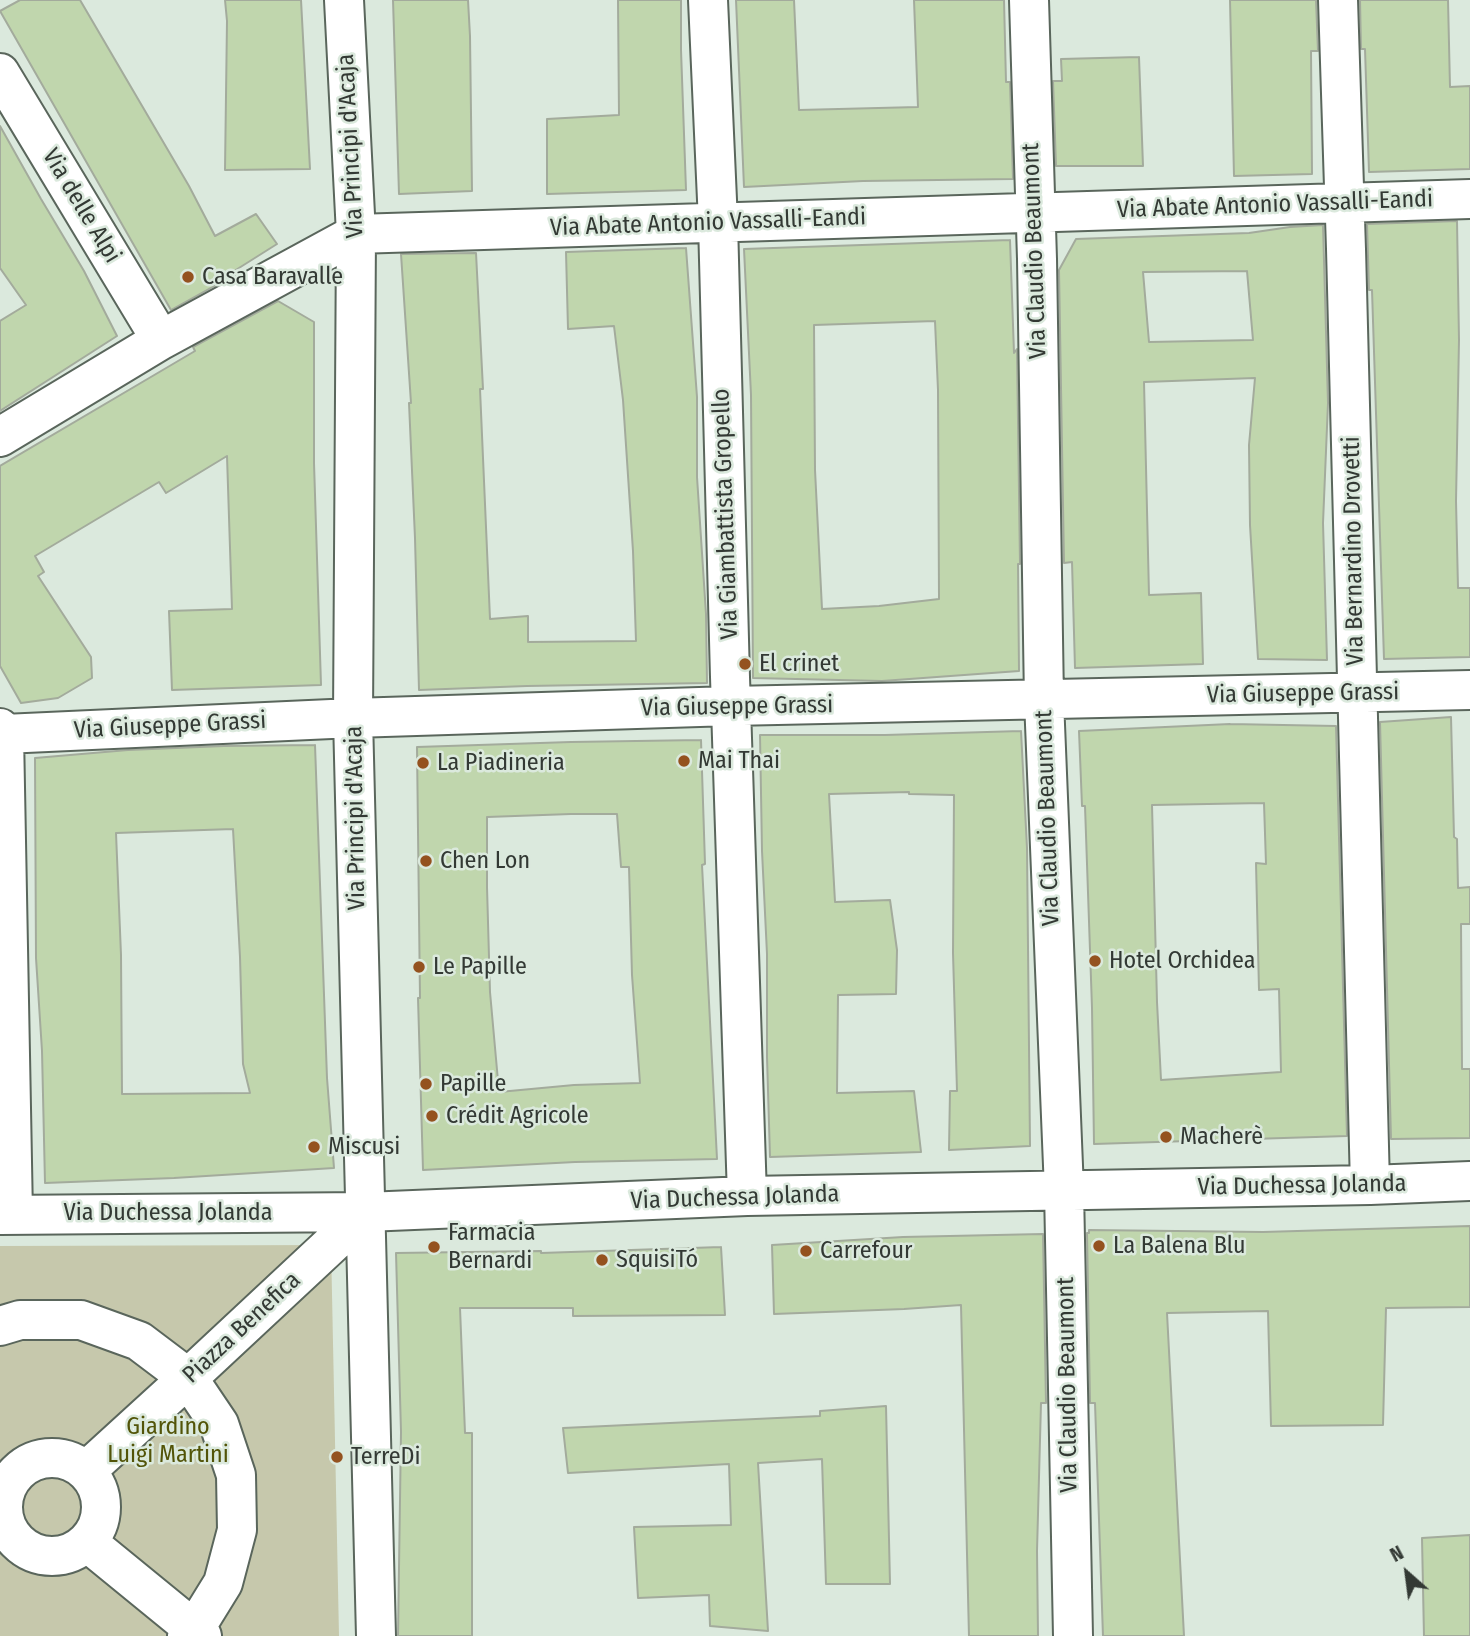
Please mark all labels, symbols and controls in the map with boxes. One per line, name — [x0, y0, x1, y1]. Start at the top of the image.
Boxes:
street label: Via Principi d'Acaja — [332, 53, 370, 239]
street label: Via Claudio Beaumont — [1017, 143, 1053, 359]
street label: Via delle Alpi — [36, 144, 126, 268]
street label: Via Abate Antonio Vassalli-Eandi — [1116, 185, 1434, 225]
street label: Via Abate Antonio Vassalli-Eandi — [549, 203, 867, 243]
place label: Casa Baravalle — [202, 263, 343, 291]
marker: Casa Baravalle — [180, 269, 196, 285]
street label: Via Giambattista Gropello — [707, 388, 745, 640]
street label: Via Bernardino Drovetti — [1338, 436, 1370, 666]
place label: El crinet — [759, 650, 839, 678]
marker: El crinet — [737, 656, 753, 672]
street label: Via Giuseppe Grassi — [1207, 678, 1399, 710]
street label: Via Giuseppe Grassi — [641, 691, 833, 723]
street label: Via Giuseppe Grassi — [73, 707, 267, 745]
street label: Via Claudio Beaumont — [1030, 710, 1066, 926]
street label: Via Principi d'Acaja — [340, 725, 372, 911]
place label: Mai Thai — [698, 747, 780, 775]
place label: La Piadineria — [437, 749, 565, 777]
marker: Mai Thai — [676, 753, 692, 769]
marker: La Piadineria — [415, 755, 431, 771]
place label: Chen Lon — [440, 847, 530, 875]
marker: Chen Lon — [418, 853, 434, 869]
place label: Hotel Orchidea — [1109, 947, 1255, 975]
place label: Le Papille — [433, 953, 527, 981]
marker: Hotel Orchidea — [1087, 953, 1103, 969]
marker: Le Papille — [411, 959, 427, 975]
place label: Papille — [440, 1070, 506, 1098]
marker: Papille — [418, 1076, 434, 1092]
place label: Crédit Agricole — [446, 1102, 589, 1130]
marker: Crédit Agricole — [424, 1108, 440, 1124]
place label: Macherè — [1180, 1123, 1263, 1151]
marker: Macherè — [1158, 1129, 1174, 1145]
place label: Miscusi — [328, 1133, 400, 1161]
marker: Miscusi — [306, 1139, 322, 1155]
street label: Via Duchessa Jolanda — [1197, 1170, 1407, 1202]
street label: Via Duchessa Jolanda — [630, 1180, 840, 1216]
street label: Via Duchessa Jolanda — [64, 1199, 272, 1227]
place label: Farmacia Bernardi — [448, 1219, 536, 1275]
place label: La Balena Blu — [1113, 1232, 1246, 1260]
place label: Carrefour — [820, 1237, 912, 1265]
marker: La Balena Blu — [1091, 1238, 1107, 1254]
marker: Farmacia Bernardi — [426, 1239, 442, 1255]
marker: Carrefour — [798, 1243, 814, 1259]
place label: SquisiTó — [616, 1246, 698, 1274]
marker: SquisiTó — [594, 1252, 610, 1268]
street label: Piazza Benefica — [177, 1266, 307, 1390]
street label: Via Claudio Beaumont — [1052, 1277, 1084, 1493]
park label: Giardino Luigi Martini — [107, 1413, 229, 1469]
place label: TerreDi — [351, 1443, 421, 1471]
marker: TerreDi — [329, 1449, 345, 1465]
north arrow — [1372, 1538, 1442, 1608]
text: N — [1386, 1541, 1407, 1567]

